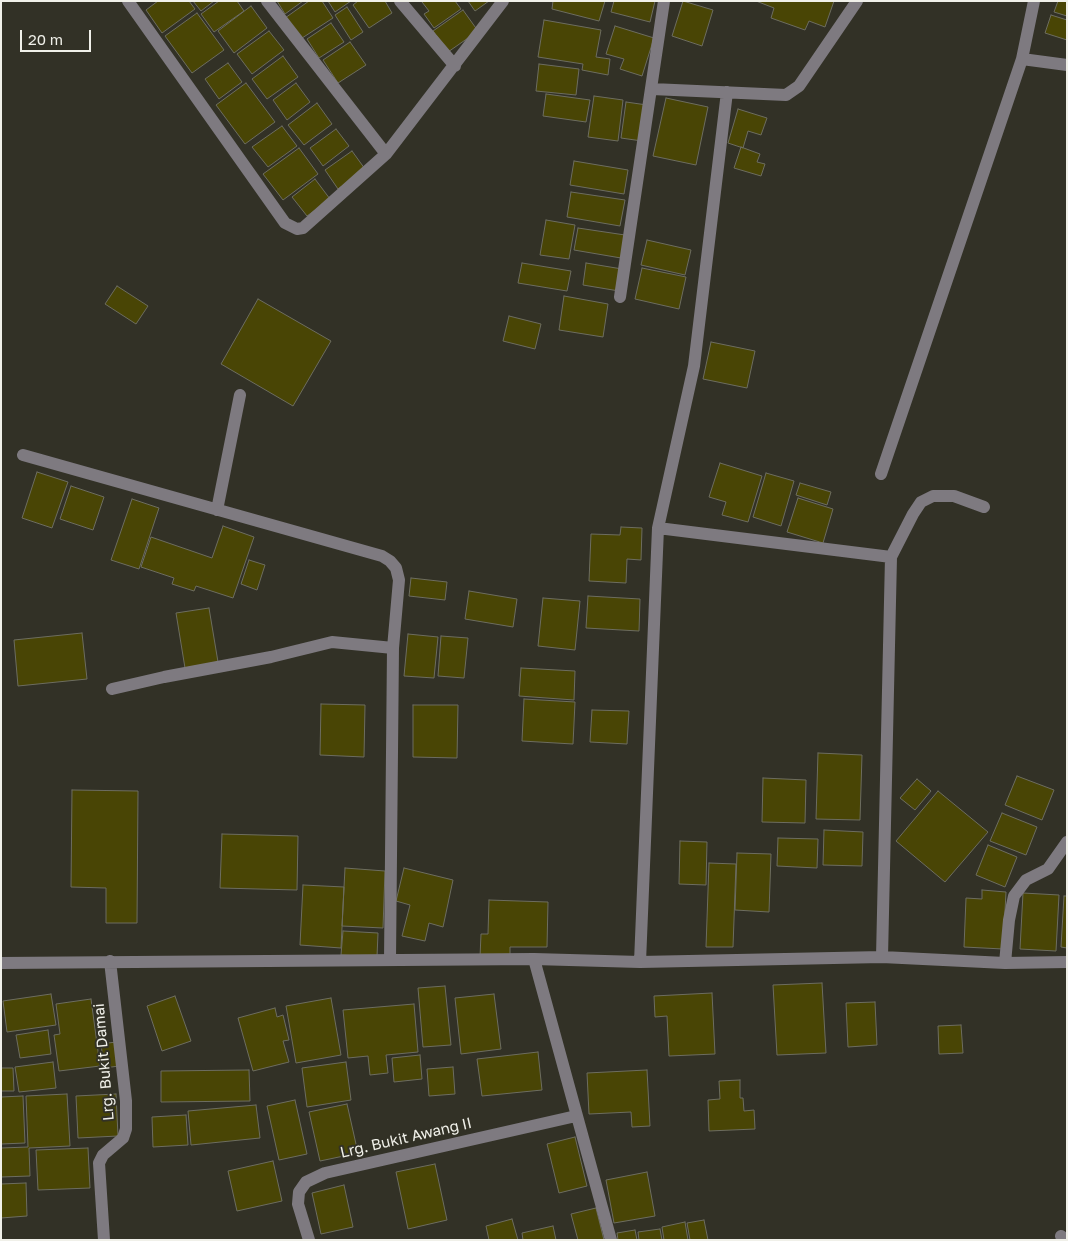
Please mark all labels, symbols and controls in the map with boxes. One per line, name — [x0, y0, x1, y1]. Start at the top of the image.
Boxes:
scale bar — [22, 20, 94, 52]
text: 20 m — [28, 30, 63, 48]
street label: Lrg. Bukit Damai — [90, 1003, 118, 1121]
street label: Lrg. Bukit Awang II — [339, 1114, 473, 1162]

